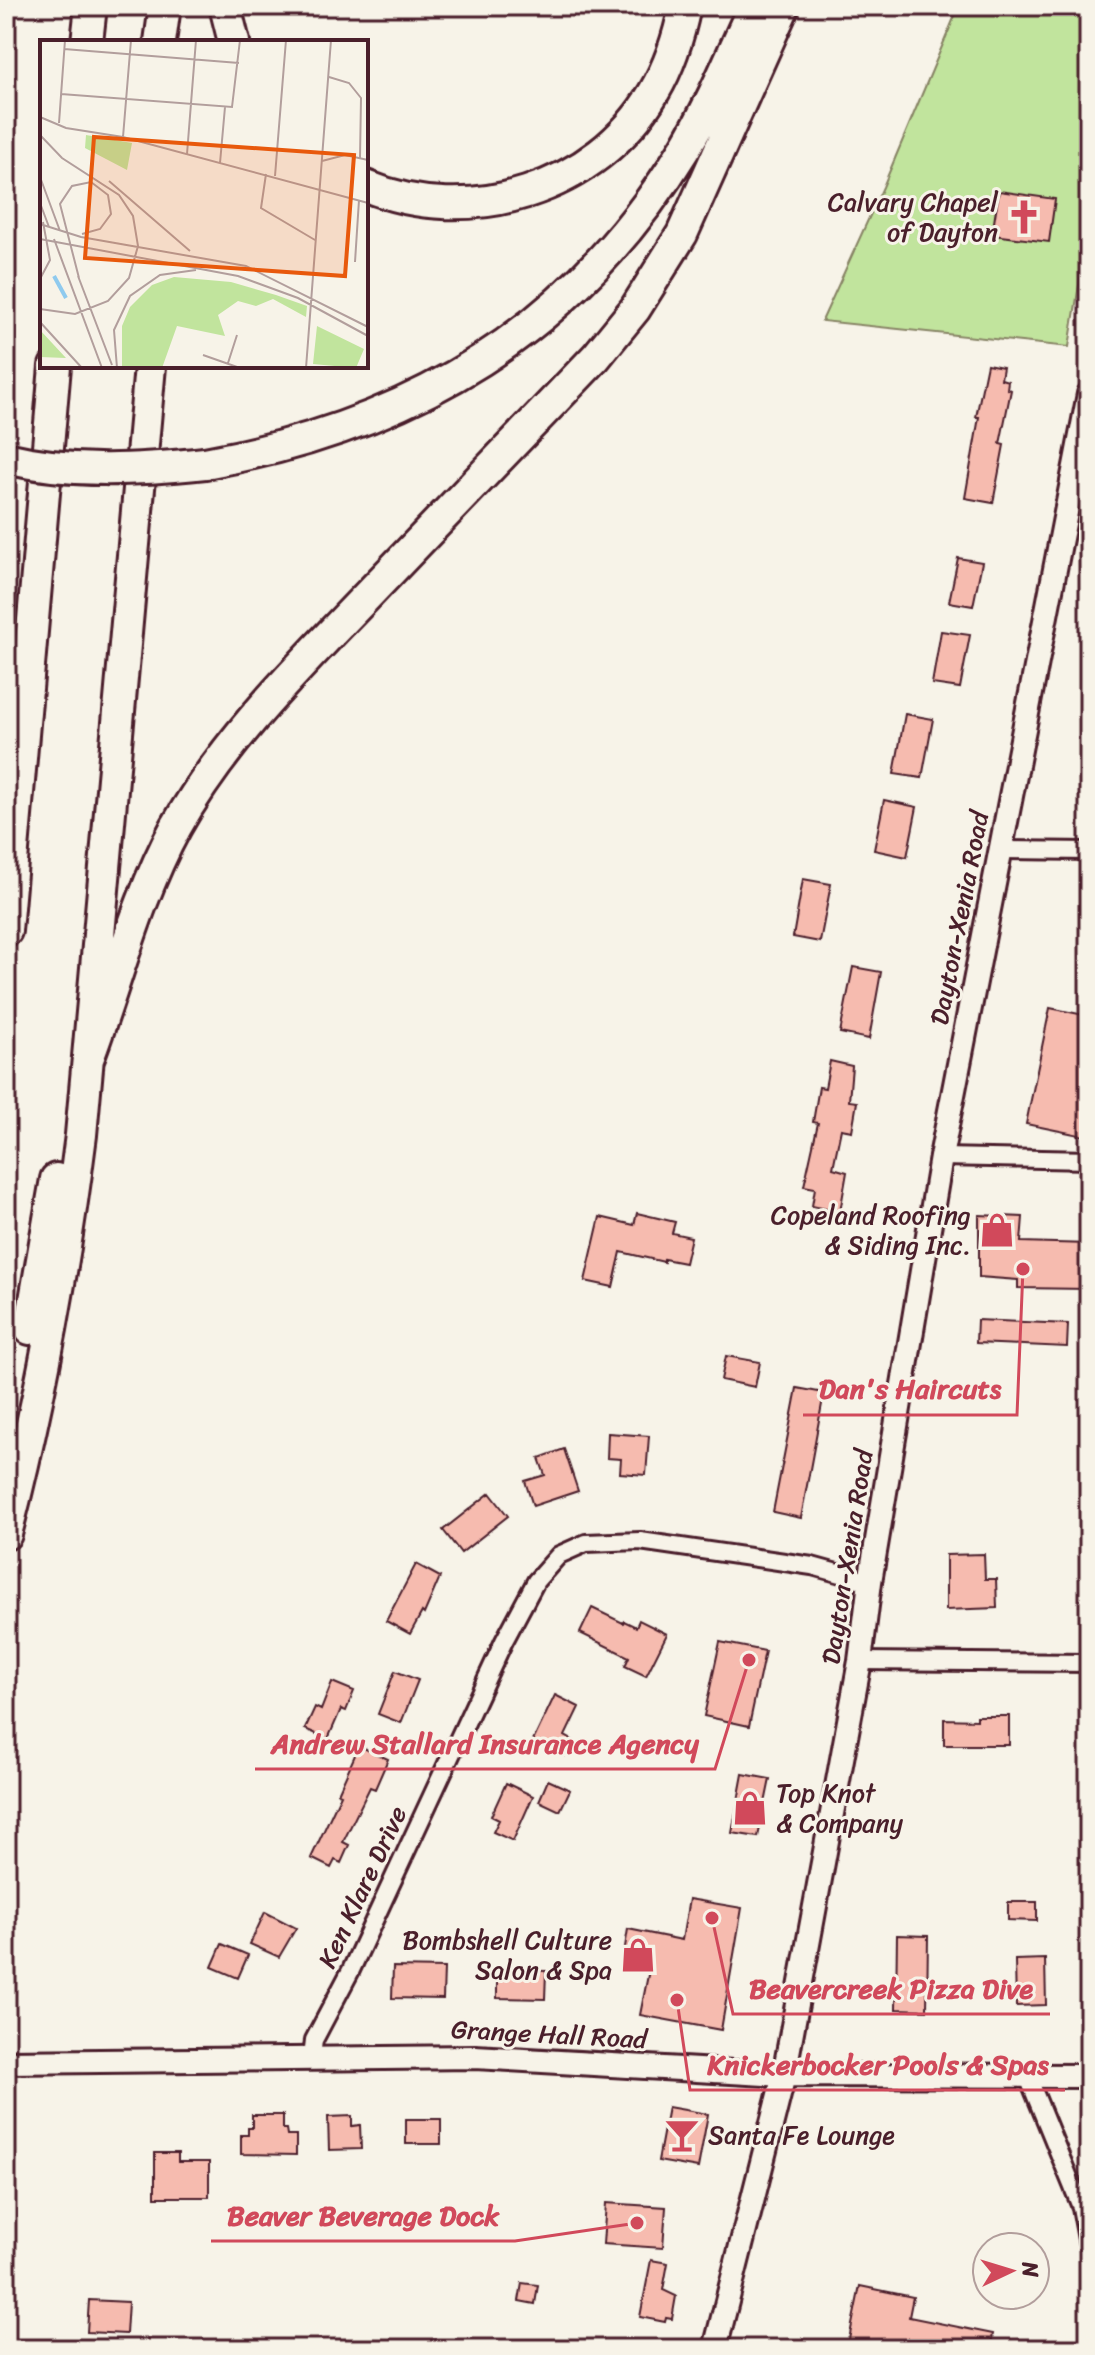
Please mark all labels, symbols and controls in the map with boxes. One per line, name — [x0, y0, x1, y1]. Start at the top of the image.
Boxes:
inset map — [40, 40, 368, 368]
place label: Calvary Chapel of Dayton — [828, 179, 999, 255]
church icon: Calvary Chapel of Dayton — [1005, 198, 1043, 236]
street label: Dayton-Xenia Road — [916, 805, 1003, 1029]
place label: Copeland Roofing & Siding Inc. — [771, 1192, 971, 1268]
shop icon: Copeland Roofing & Siding Inc. — [978, 1211, 1016, 1249]
callout: Dan's Haircuts — [803, 1363, 1017, 1415]
text: Dan's Haircuts — [819, 1364, 1002, 1413]
street label: Dayton-Xenia Road — [807, 1444, 887, 1668]
callout: Andrew Stallard Insurance Agency — [255, 1717, 715, 1769]
text: Andrew Stallard Insurance Agency — [270, 1719, 700, 1768]
place label: Top Knot & Company — [776, 1770, 904, 1846]
shop icon: Top Knot & Company — [731, 1789, 769, 1827]
street label: Ken Klare Drive — [304, 1798, 420, 1976]
place label: Bombshell Culture Salon & Spa — [402, 1917, 612, 1993]
shop icon: Bombshell Culture Salon & Spa — [619, 1936, 657, 1974]
callout: Beavercreek Pizza Dive — [733, 1962, 1050, 2014]
text: Beavercreek Pizza Dive — [749, 1964, 1034, 2013]
street label: Grange Hall Road — [450, 2006, 650, 2062]
callout: Knickerbocker Pools & Spas — [690, 2038, 1065, 2090]
text: Knickerbocker Pools & Spas — [706, 2040, 1049, 2089]
place label: Santa Fe Lounge — [708, 2112, 895, 2158]
bar icon: Santa Fe Lounge — [663, 2116, 701, 2154]
callout: Beaver Beverage Dock — [211, 2189, 515, 2241]
text: Beaver Beverage Dock — [227, 2191, 500, 2240]
north arrow — [971, 2231, 1051, 2311]
text: N — [1010, 2260, 1050, 2279]

